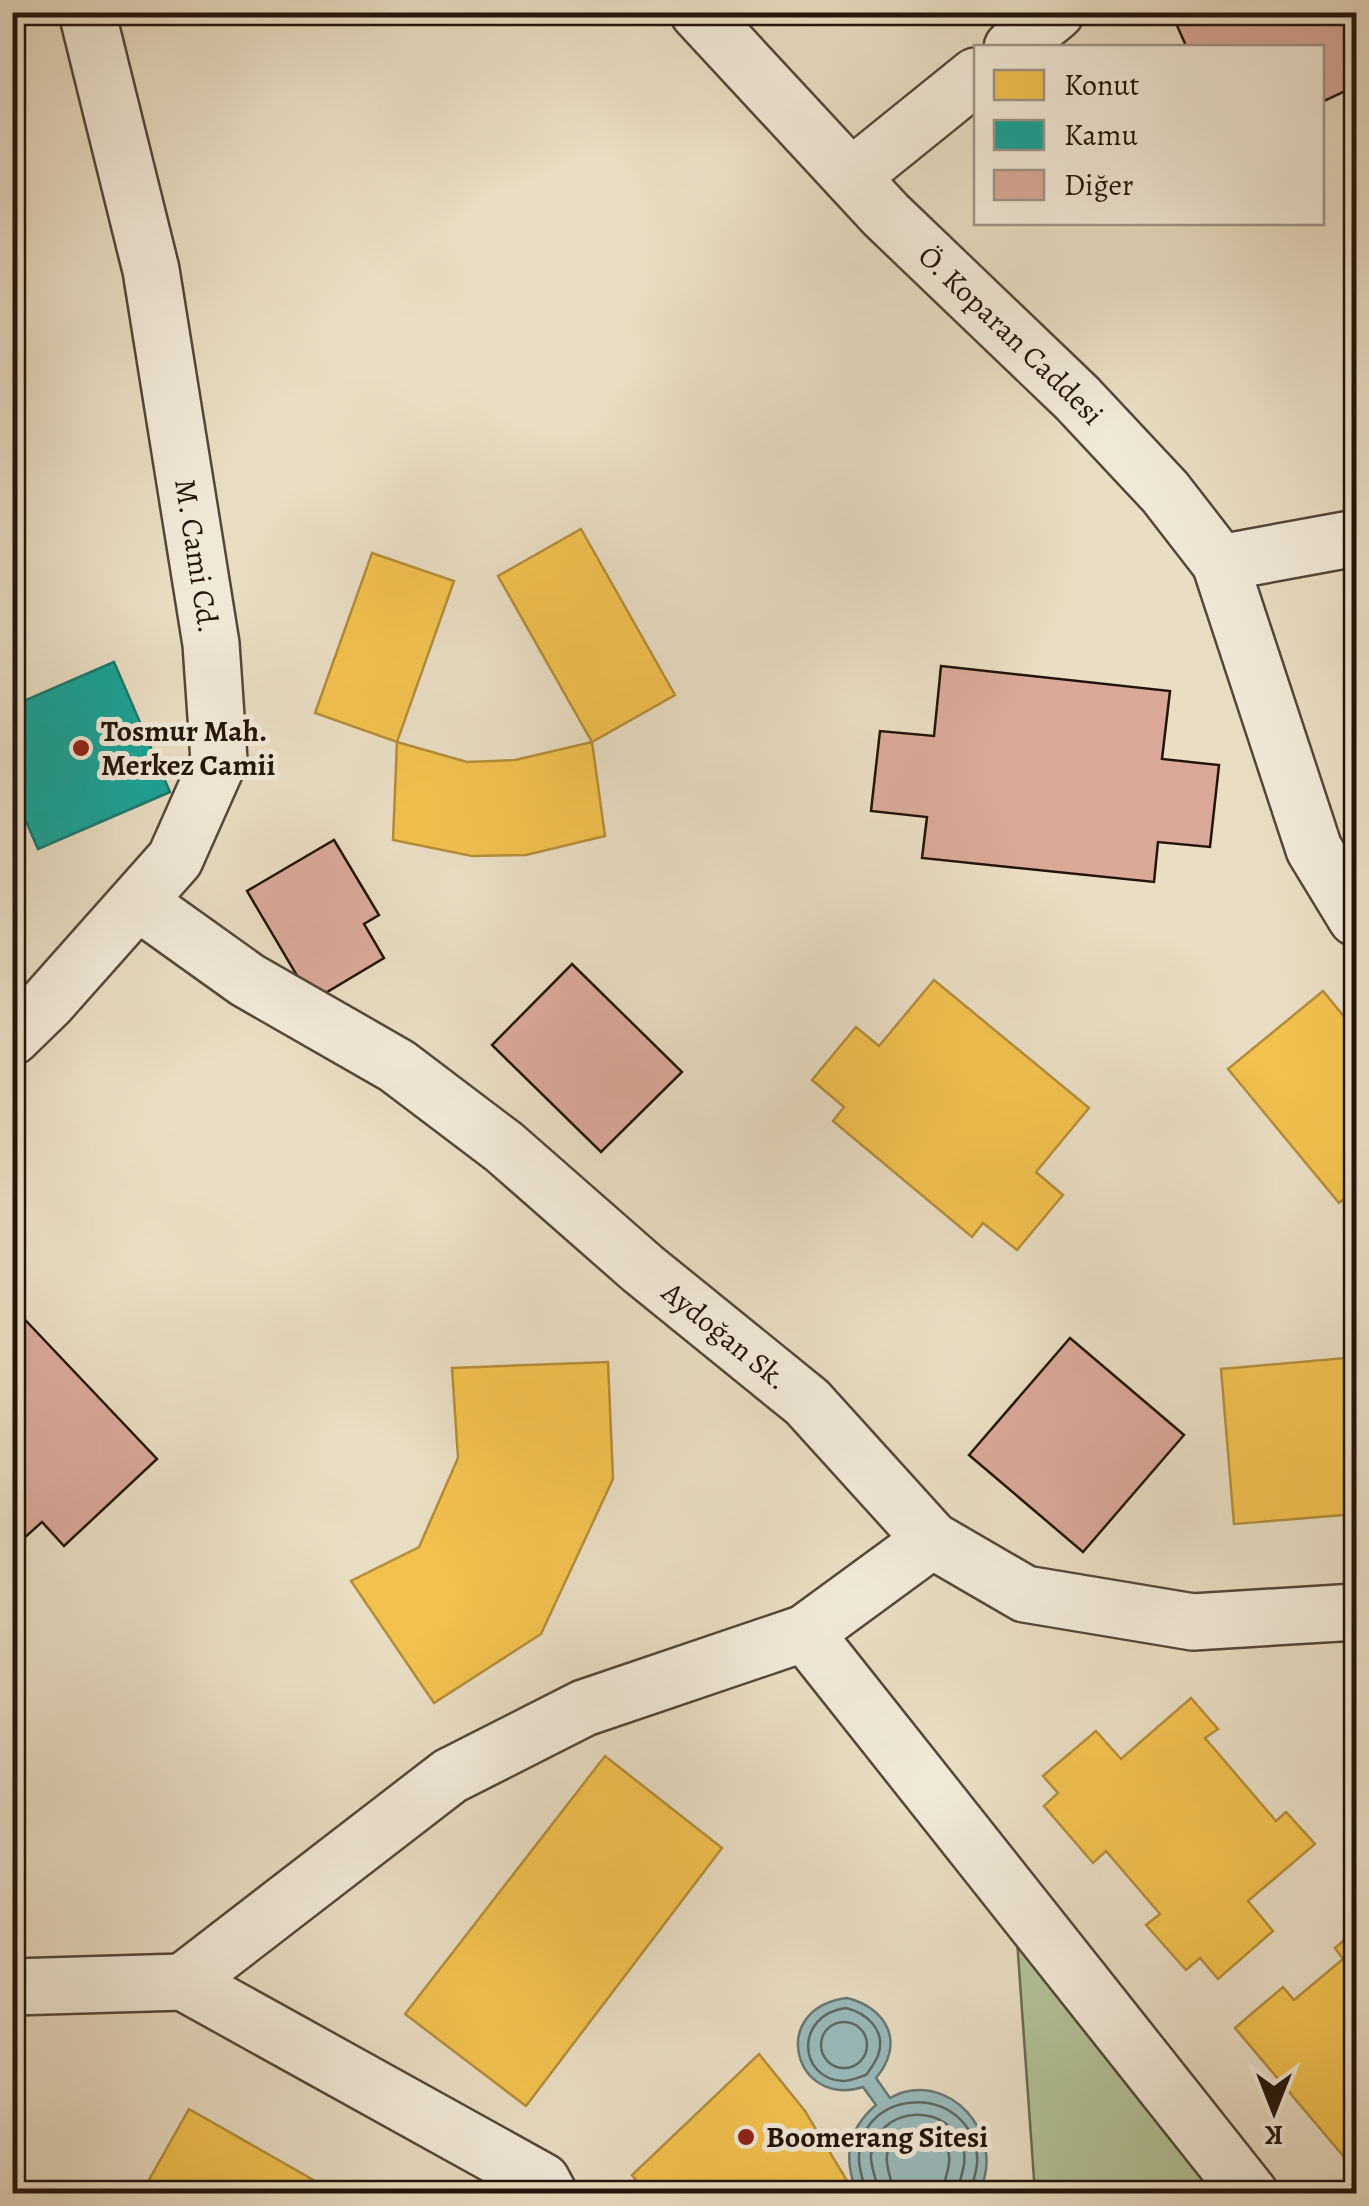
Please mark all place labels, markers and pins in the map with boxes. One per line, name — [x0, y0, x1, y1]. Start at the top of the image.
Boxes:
place label: Tosmur Mah. Merkez Camii — [101, 711, 275, 785]
marker: Tosmur Mah. Merkez Camii — [70, 737, 92, 759]
place label: Boomerang Sitesi — [766, 2117, 988, 2157]
marker: Boomerang Sitesi — [735, 2126, 757, 2148]

